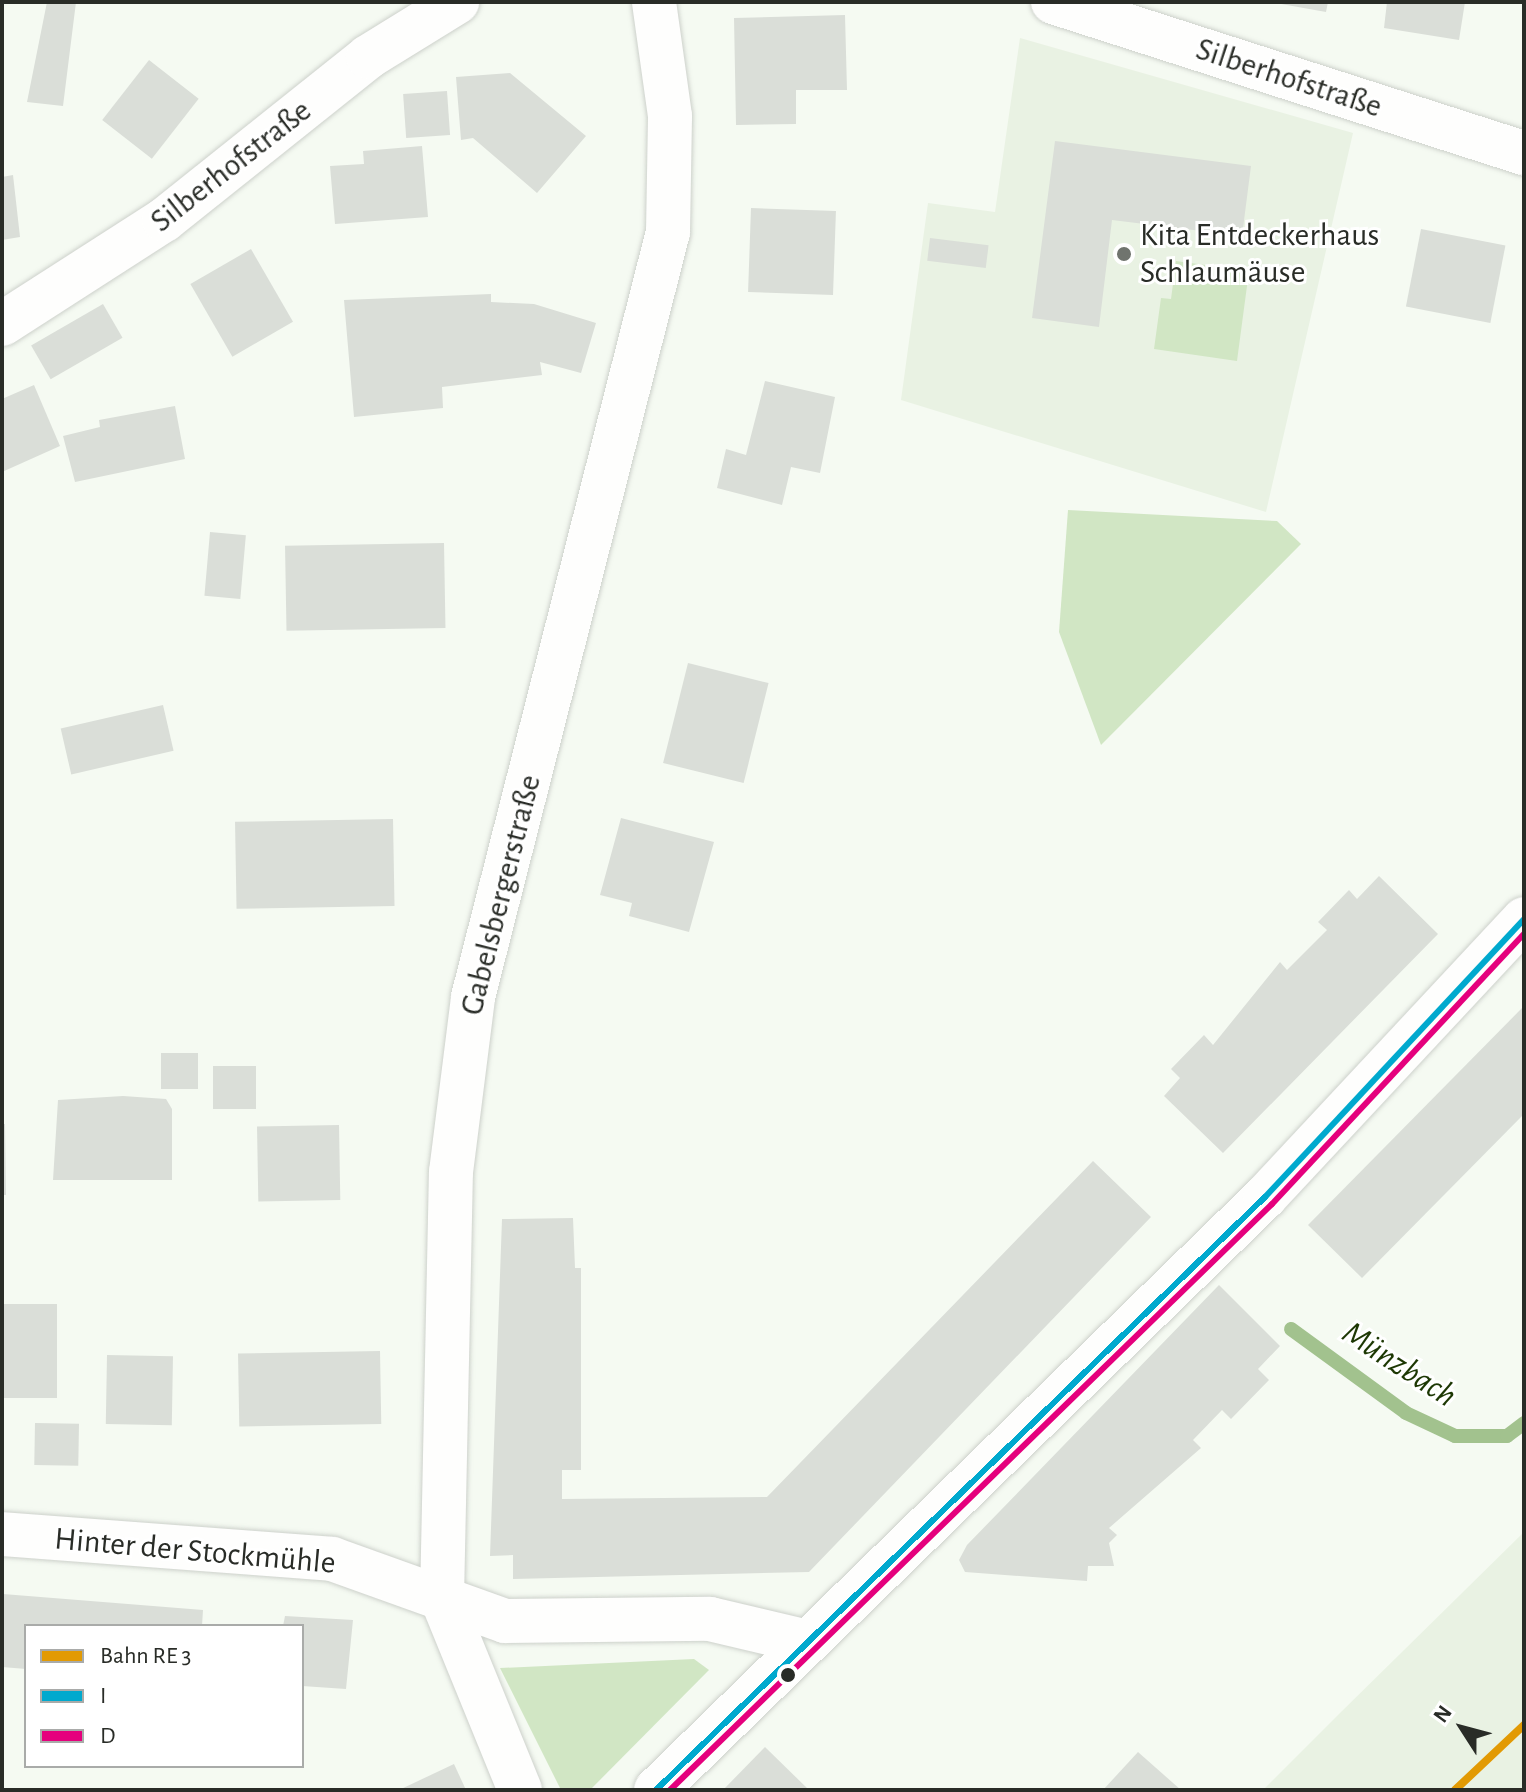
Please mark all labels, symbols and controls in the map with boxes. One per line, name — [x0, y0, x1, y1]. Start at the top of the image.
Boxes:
street label: Silberhofstraße — [1191, 30, 1387, 126]
street label: Silberhofstraße — [143, 91, 319, 241]
place label: Kita Entdeckerhaus Schlaumäuse — [1140, 217, 1379, 292]
marker: Kita Entdeckerhaus Schlaumäuse — [1115, 245, 1133, 263]
street label: Gabelsbergerstraße — [453, 771, 549, 1019]
water label: Münzbach — [1334, 1313, 1464, 1417]
street label: Hinter der Stockmühle — [53, 1520, 337, 1582]
legend — [24, 1624, 304, 1768]
text: Bahn RE 3 — [100, 1644, 191, 1668]
unlabelled marker — [780, 1667, 796, 1683]
text: I — [100, 1684, 106, 1708]
north arrow — [1422, 1688, 1502, 1768]
text: N — [1429, 1701, 1456, 1727]
text: D — [100, 1724, 116, 1748]

